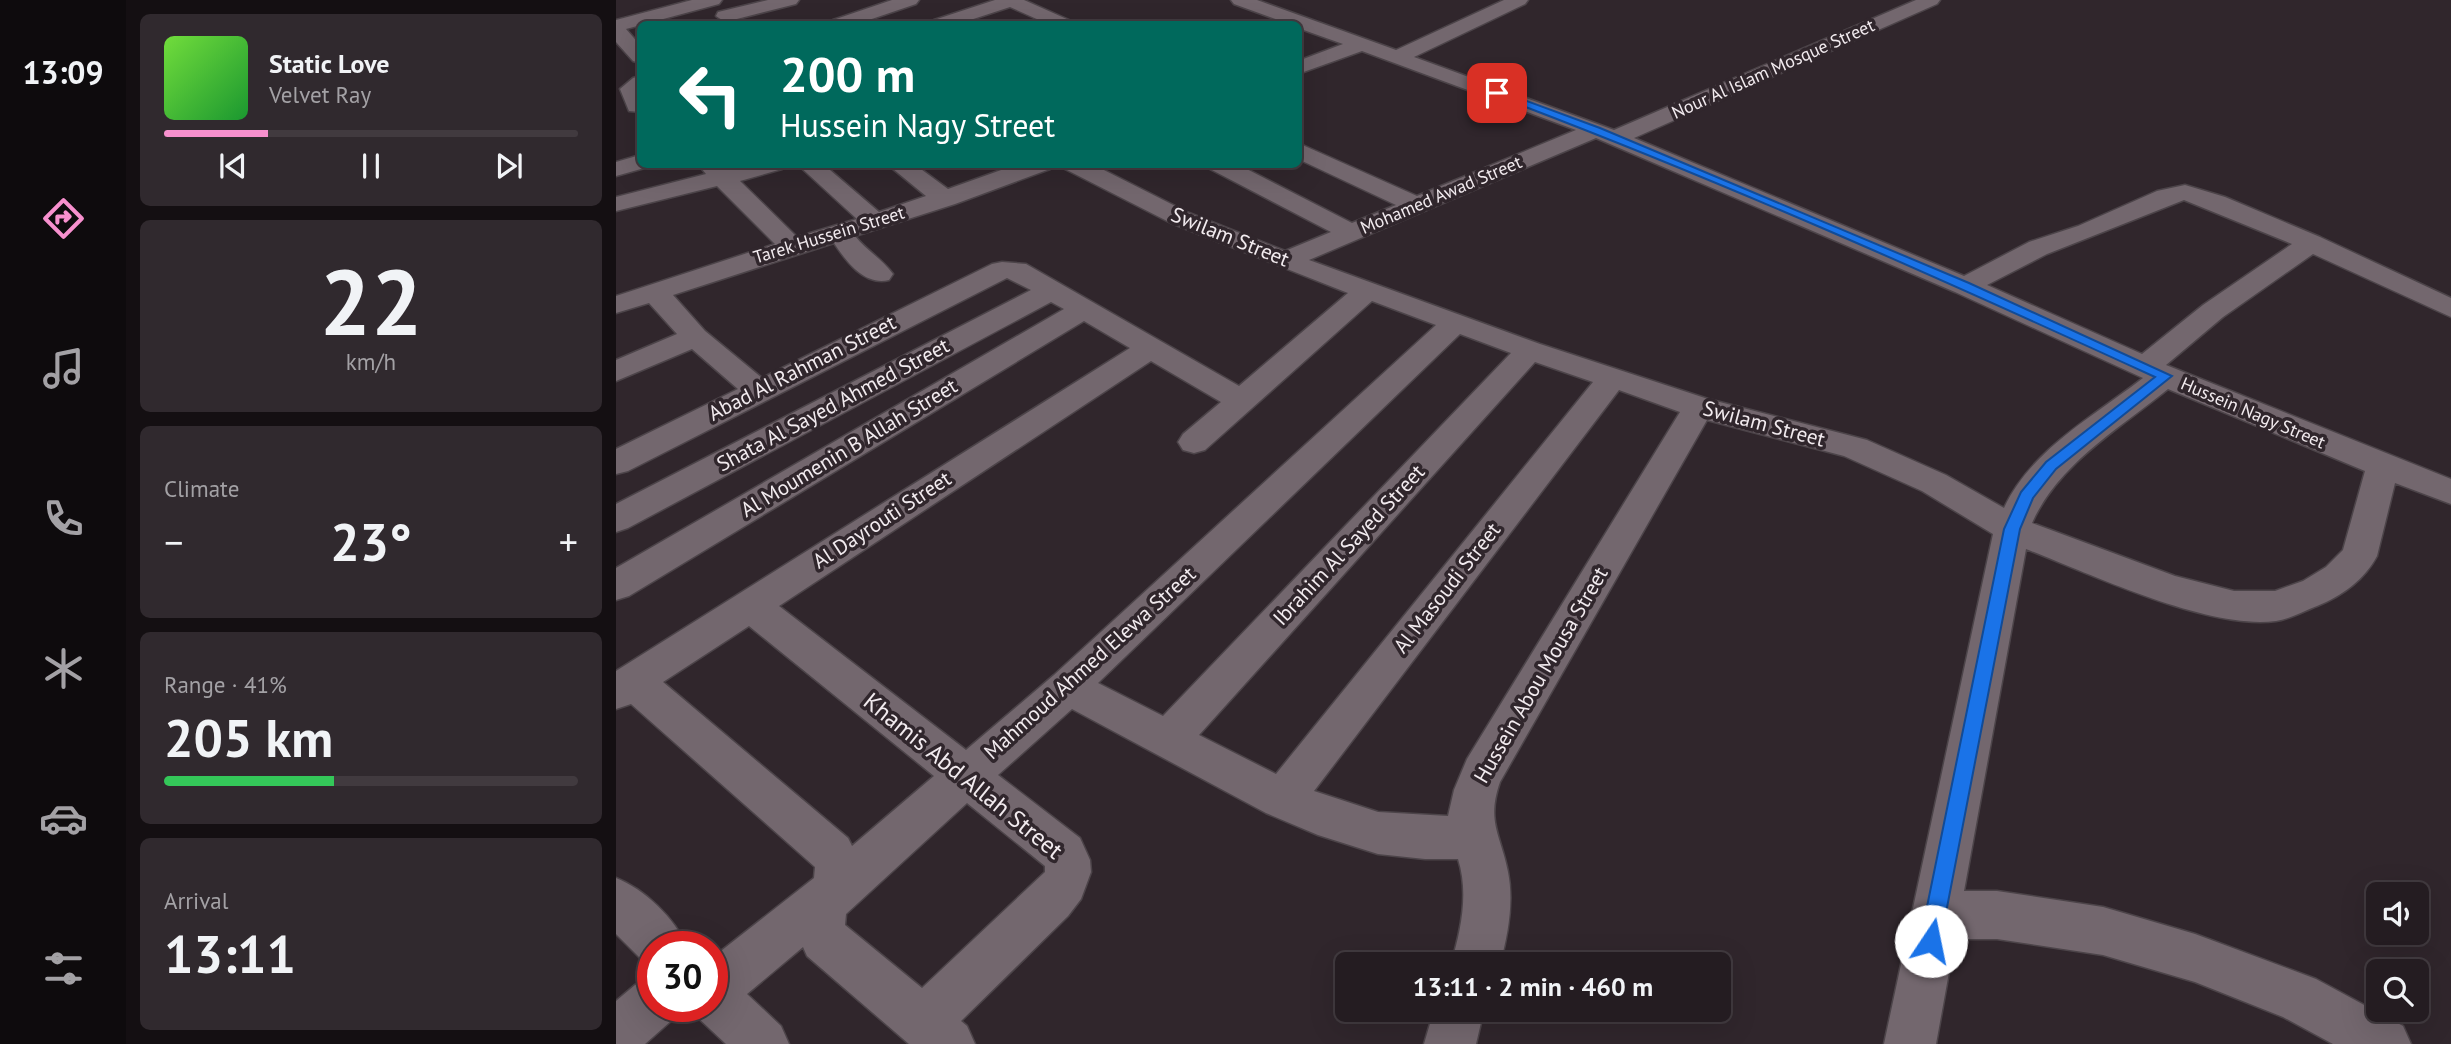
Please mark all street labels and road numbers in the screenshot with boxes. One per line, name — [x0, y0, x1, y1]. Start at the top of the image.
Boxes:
street label: Nour Al Islam Mosque Street — [1668, 13, 1878, 124]
street label: Mohamed Awad Street — [1357, 150, 1525, 239]
street label: Tarek Hussein Street — [751, 201, 907, 268]
street label: Swilam Street — [1167, 201, 1293, 272]
street label: Abad Al Rahman Street — [704, 309, 900, 427]
street label: Shata Al Sayed Ahmed Street — [712, 332, 954, 477]
street label: Al Moumenin B Allah Street — [735, 372, 962, 523]
street label: Hussein Nagy Street — [2177, 372, 2329, 453]
street label: Swilam Street — [1700, 394, 1828, 453]
street label: Ibrahim Al Sayed Street — [1267, 458, 1430, 631]
street label: Al Dayrouti Street — [807, 465, 956, 574]
street label: Al Masoudi Street — [1387, 517, 1506, 659]
street label: Mahmoud Ahmed Elewa Street — [978, 560, 1201, 765]
street label: Hussein Abou Mousa Street — [1468, 562, 1614, 788]
street label: Khamis Abd Allah Street — [857, 686, 1069, 866]

